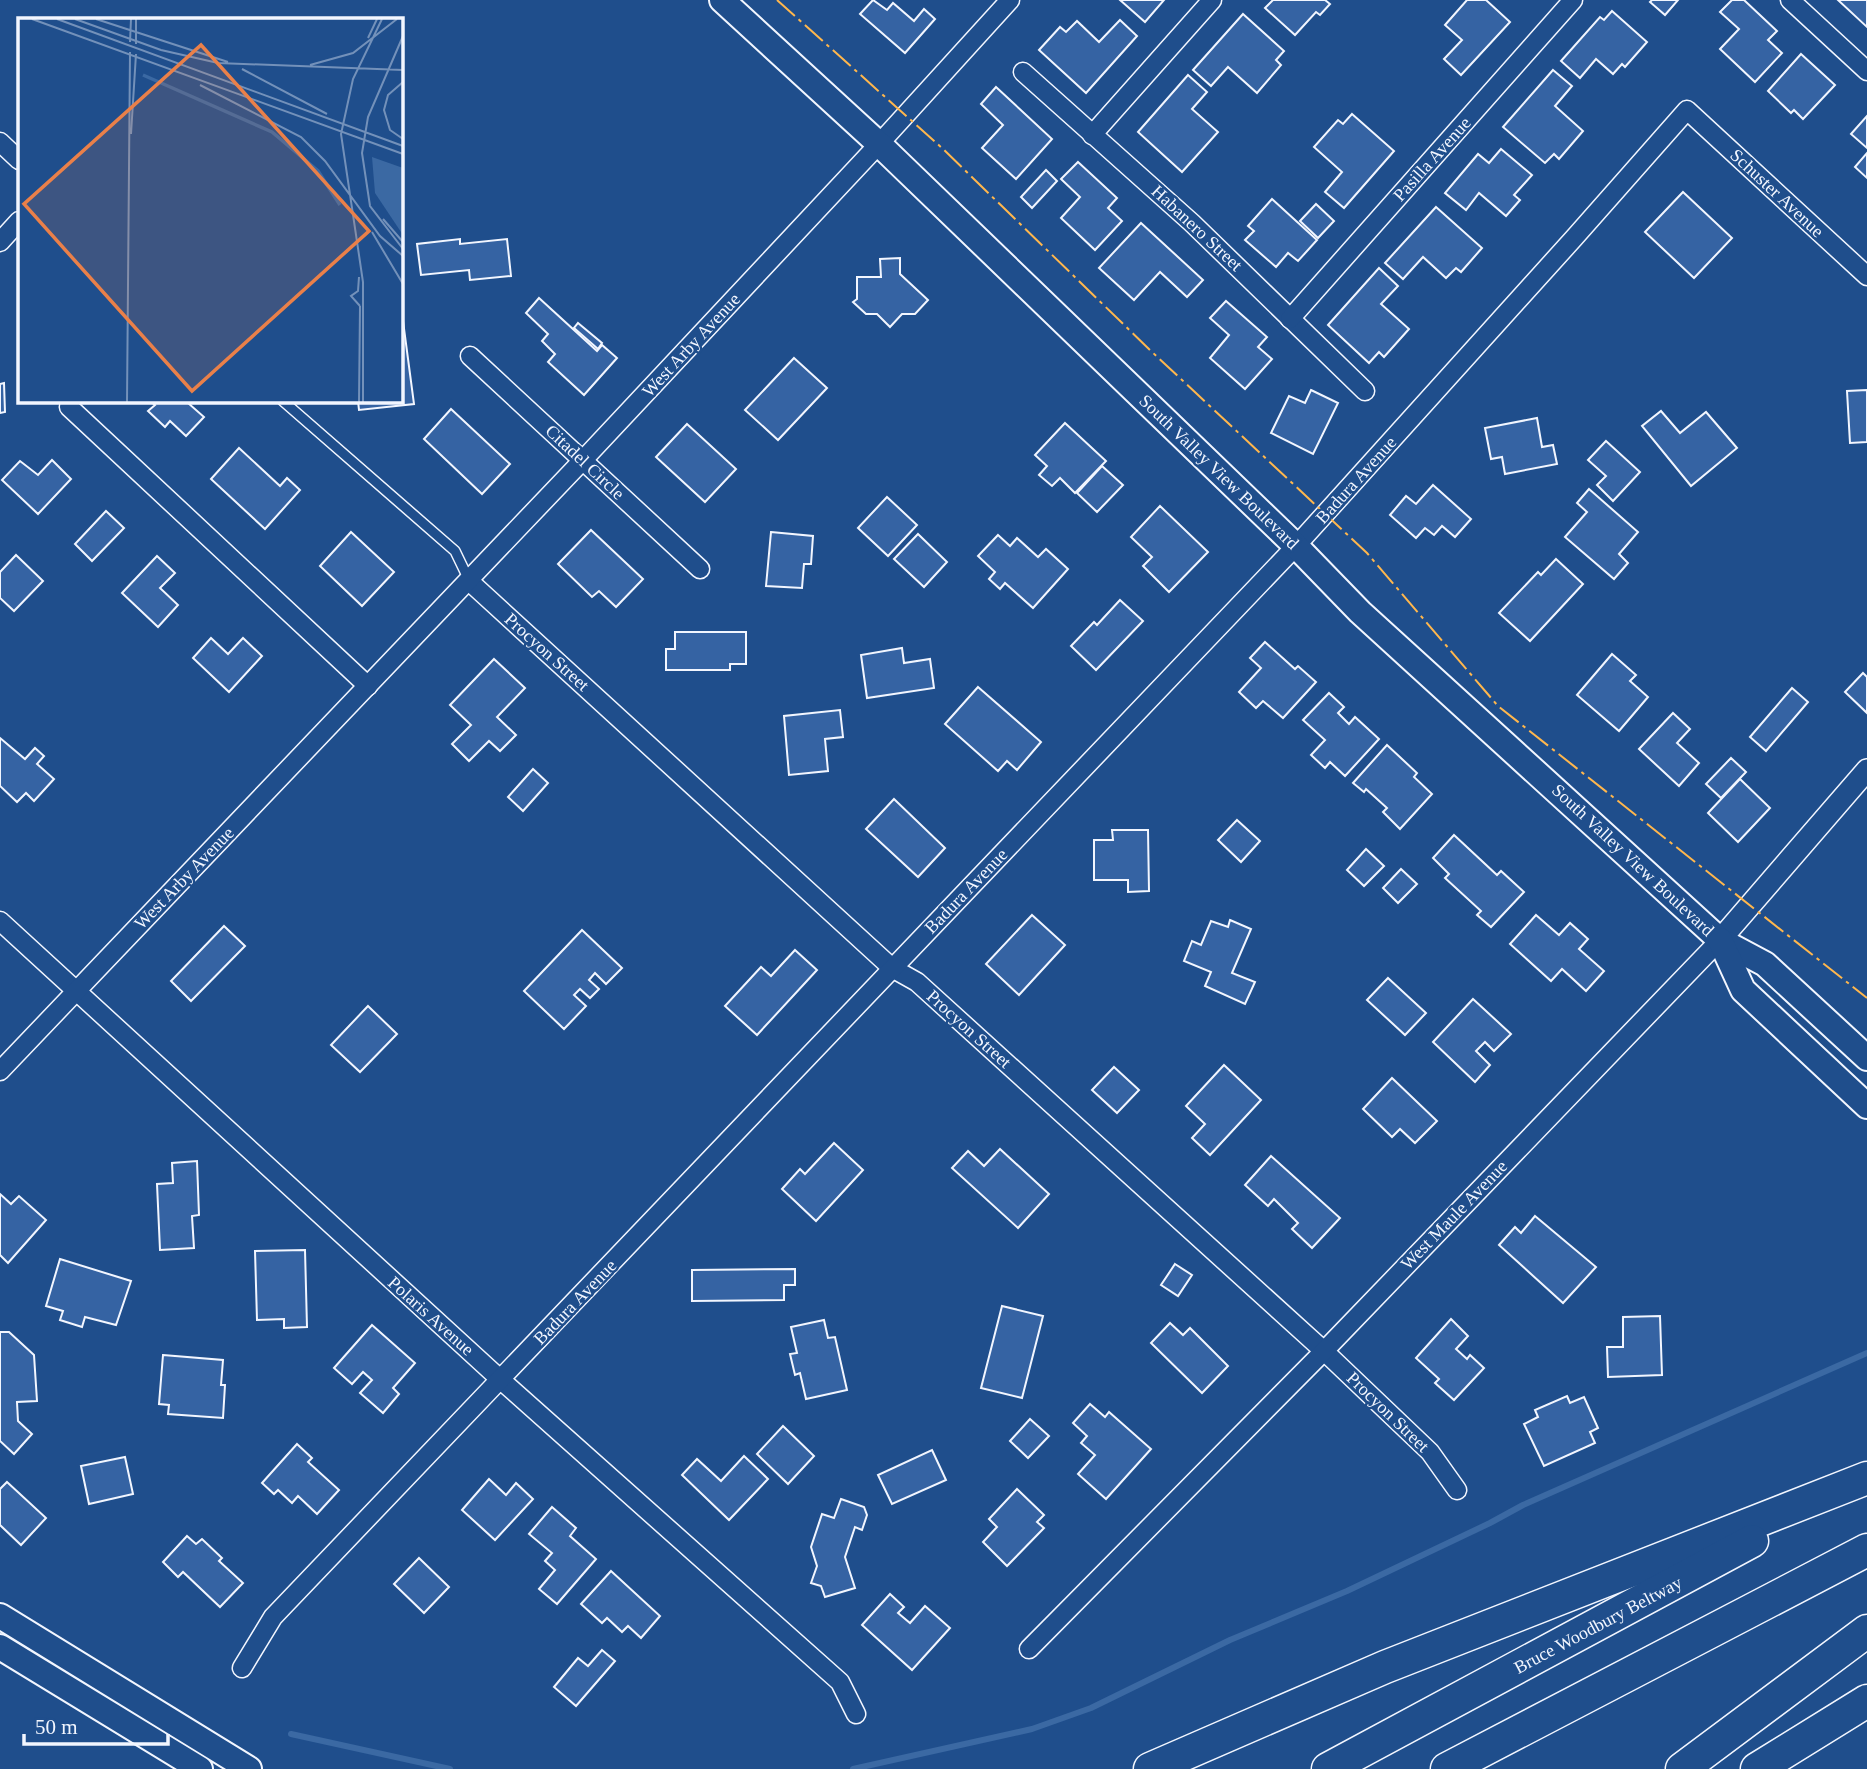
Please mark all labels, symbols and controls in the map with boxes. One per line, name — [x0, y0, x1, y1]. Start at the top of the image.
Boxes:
inset map — [18, 18, 402, 402]
street label: Pasilla Avenue — [1389, 113, 1475, 205]
street label: Schuster Avenue — [1726, 145, 1828, 241]
street label: Habanero Street — [1148, 181, 1246, 275]
street label: West Arby Avenue — [638, 289, 744, 401]
street label: South Valley View Boulevard — [1135, 391, 1303, 553]
street label: Citadel Circle — [541, 420, 629, 504]
street label: Badura Avenue — [1312, 432, 1400, 528]
street label: Procyon Street — [501, 609, 593, 695]
street label: South Valley View Boulevard — [1548, 780, 1718, 940]
street label: West Arby Avenue — [130, 823, 238, 933]
street label: Badura Avenue — [921, 844, 1011, 938]
street label: Procyon Street — [923, 986, 1015, 1072]
street label: West Maule Avenue — [1397, 1156, 1511, 1274]
street label: Badura Avenue — [530, 1255, 620, 1349]
street label: Polaris Avenue — [384, 1272, 478, 1360]
street label: Procyon Street — [1343, 1368, 1433, 1456]
street label: Bruce Woodbury Beltway — [1511, 1572, 1685, 1678]
scale bar — [24, 1702, 168, 1746]
text: 50 m — [35, 1715, 78, 1739]

